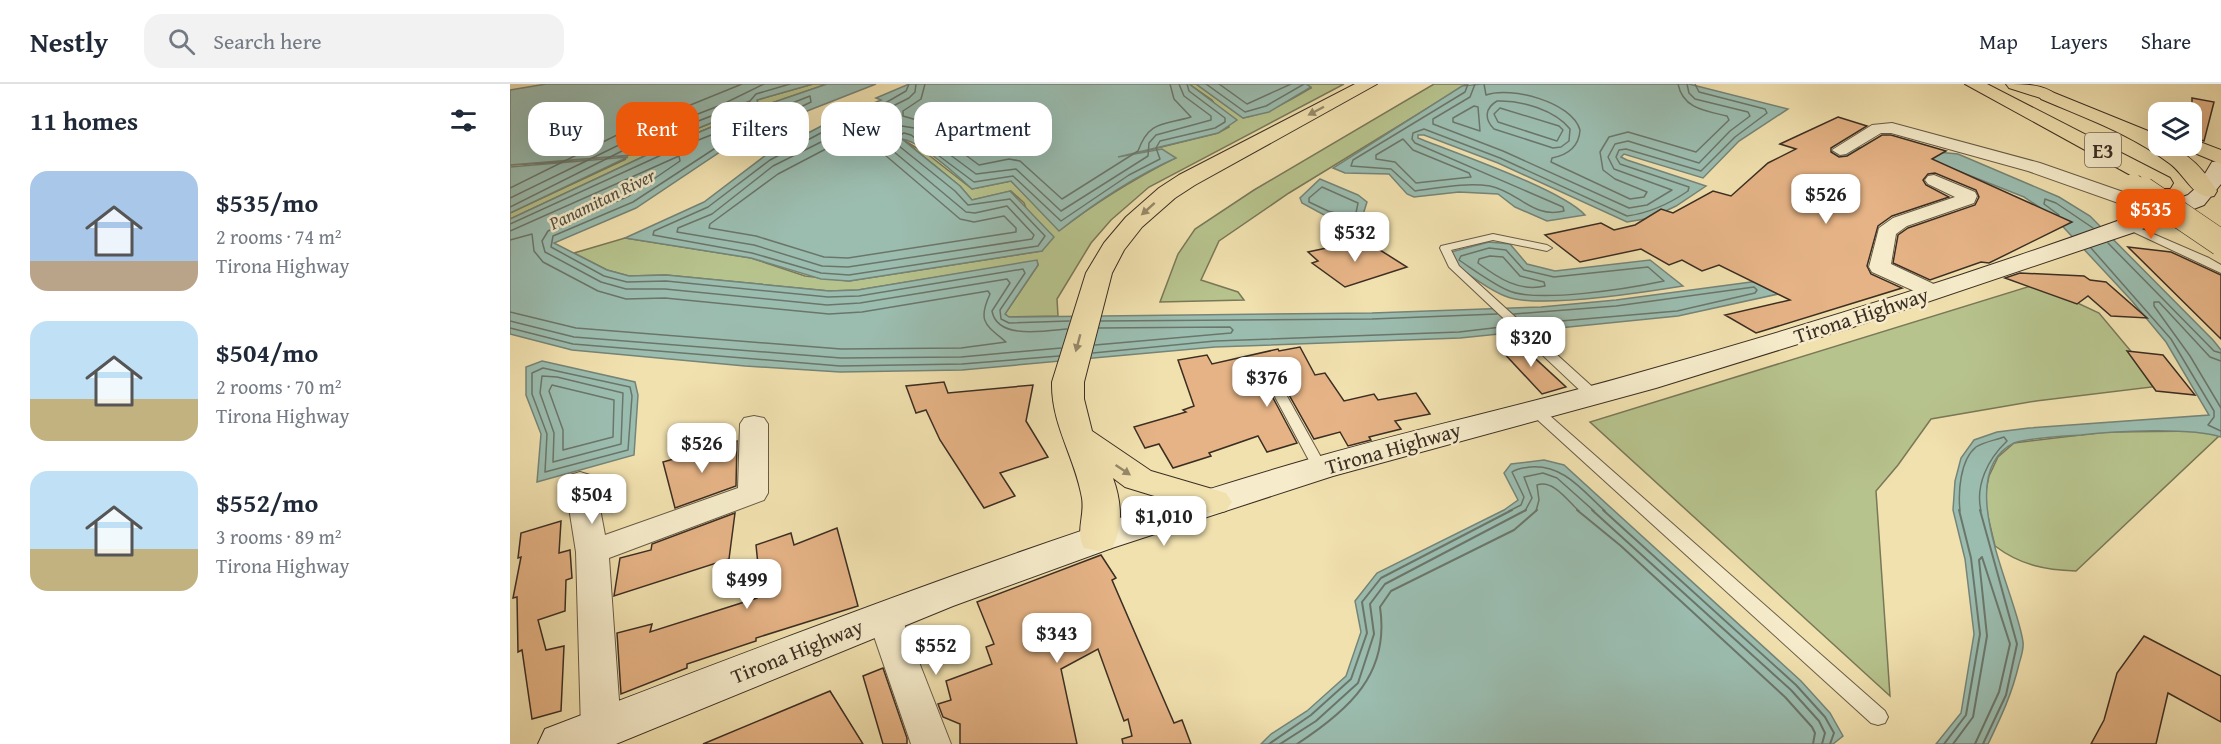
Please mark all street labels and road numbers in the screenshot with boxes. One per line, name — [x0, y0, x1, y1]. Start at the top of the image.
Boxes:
road number: E3 — [2085, 133, 2121, 167]
street label: Tirona Highway — [1790, 278, 1933, 351]
street label: Tirona Highway — [1321, 414, 1465, 482]
street label: Tirona Highway — [726, 610, 868, 692]

